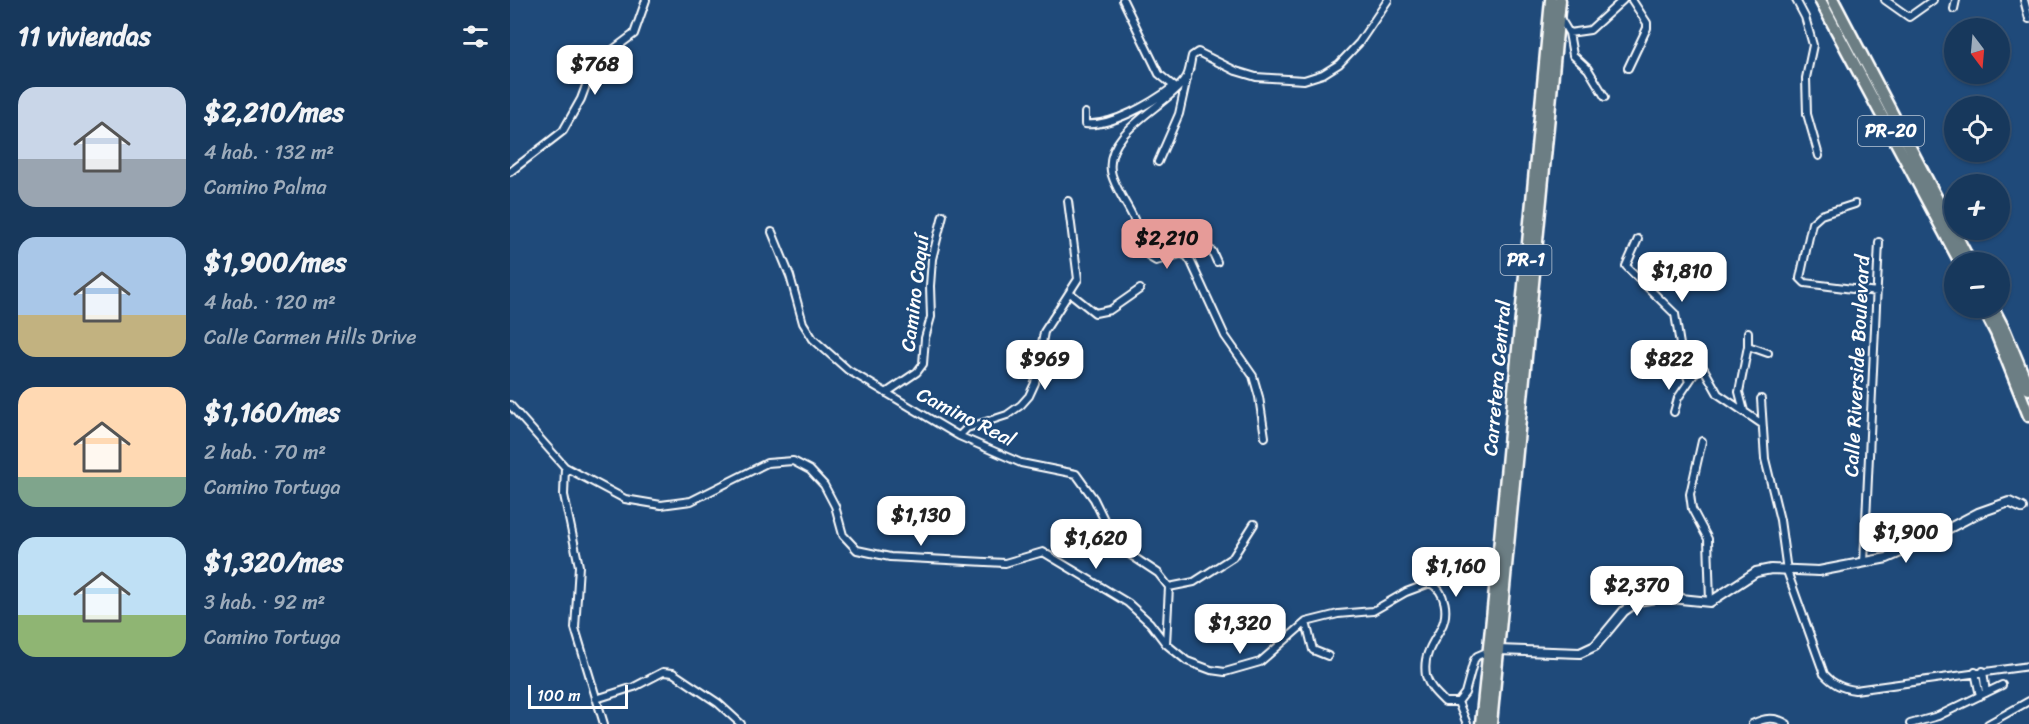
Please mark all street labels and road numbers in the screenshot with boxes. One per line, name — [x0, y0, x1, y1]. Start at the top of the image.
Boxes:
road number: PR-20 — [1858, 116, 1924, 146]
street label: Camino Coquí — [890, 230, 940, 354]
road number: PR-1 — [1500, 245, 1552, 275]
street label: Calle Riverside Boulevard — [1834, 253, 1880, 478]
street label: Carretera Central — [1473, 298, 1521, 457]
street label: Camino Real — [910, 377, 1022, 457]

